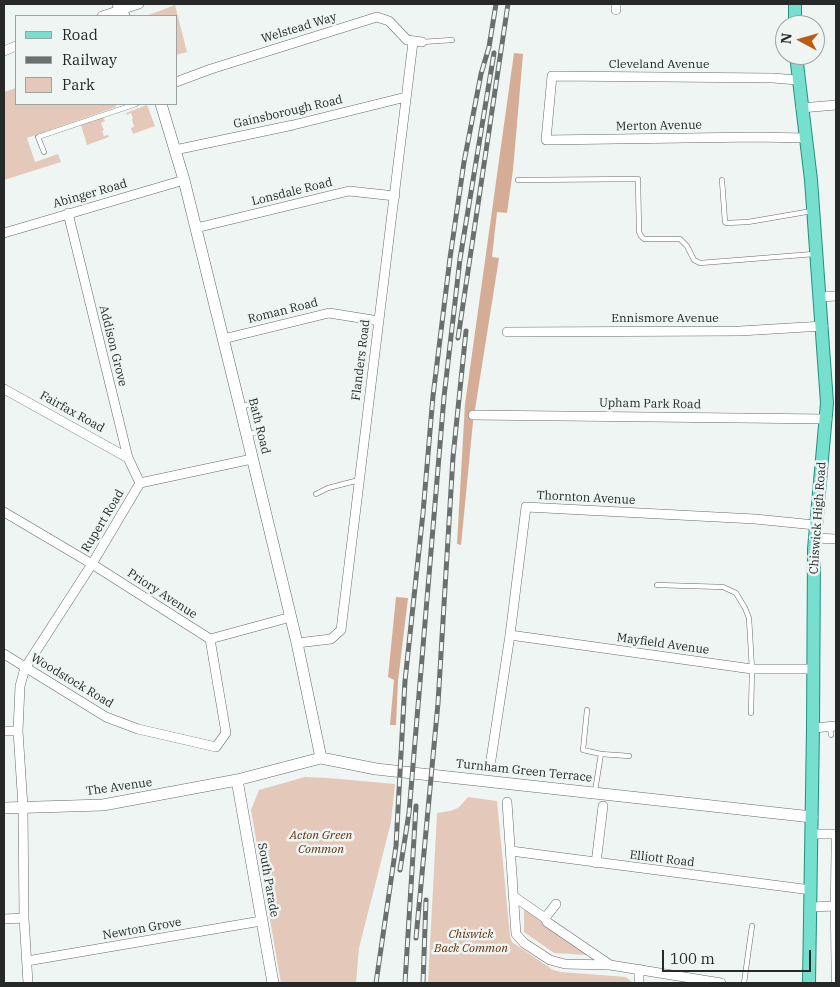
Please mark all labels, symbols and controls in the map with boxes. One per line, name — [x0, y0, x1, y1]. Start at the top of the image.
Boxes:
street label: Welstead Way — [260, 10, 338, 46]
legend — [15, 15, 178, 105]
north arrow — [775, 15, 825, 65]
text: Road — [62, 25, 98, 44]
text: N — [777, 32, 796, 45]
text: Railway — [62, 50, 117, 69]
street label: Cleveland Avenue — [609, 58, 709, 72]
text: Park — [62, 75, 95, 94]
street label: Gainsborough Road — [232, 92, 344, 132]
street label: Merton Avenue — [616, 118, 702, 134]
street label: Lonsdale Road — [250, 175, 334, 209]
street label: Abinger Road — [51, 177, 129, 211]
street label: Roman Road — [246, 295, 320, 327]
street label: Addison Grove — [96, 304, 130, 388]
street label: Ennismore Avenue — [611, 312, 719, 326]
street label: Flanders Road — [349, 319, 373, 401]
street label: Fairfax Road — [37, 388, 107, 436]
street label: Bath Road — [245, 396, 273, 456]
street label: Upham Park Road — [599, 396, 701, 412]
street label: Chiswick High Road — [807, 461, 829, 575]
street label: Rupert Road — [79, 487, 127, 555]
street label: Thornton Avenue — [536, 488, 636, 508]
street label: Priory Avenue — [124, 566, 200, 622]
street label: Mayfield Avenue — [616, 630, 710, 658]
street label: Woodstock Road — [28, 651, 116, 711]
street label: Turnham Green Terrace — [455, 757, 593, 785]
street label: The Avenue — [85, 775, 153, 799]
park label: Acton Green Common — [290, 829, 352, 857]
street label: South Parade — [254, 842, 282, 918]
street label: Elliott Road — [629, 848, 695, 870]
street label: Newton Grove — [101, 915, 183, 943]
park label: Chiswick Back Common — [434, 928, 508, 956]
scale bar — [665, 940, 814, 972]
text: 100 m — [670, 949, 715, 968]

